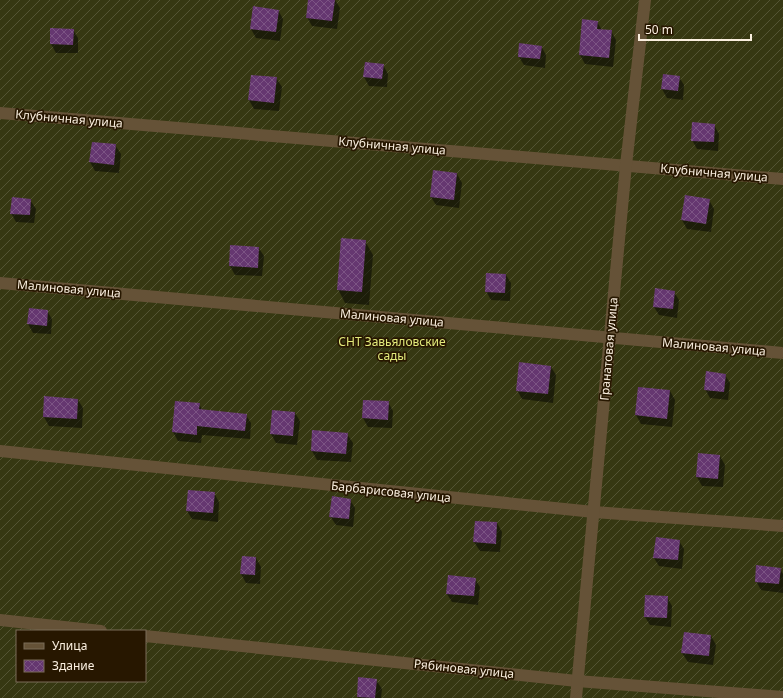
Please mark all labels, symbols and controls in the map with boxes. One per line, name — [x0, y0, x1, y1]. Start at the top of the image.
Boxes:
scale bar — [639, 16, 751, 42]
text: 50 m — [645, 21, 673, 38]
street label: Клубничная улица — [15, 105, 123, 132]
street label: Клубничная улица — [338, 132, 446, 159]
street label: Клубничная улица — [660, 159, 768, 186]
street label: Малиновая улица — [16, 275, 122, 302]
street label: Гранатовая улица — [596, 297, 621, 401]
street label: Малиновая улица — [339, 304, 445, 331]
park label: СНТ Завьяловские сады — [338, 333, 446, 364]
street label: Малиновая улица — [661, 333, 767, 360]
street label: Барбарисовая улица — [330, 477, 452, 506]
legend — [16, 630, 146, 682]
text: Улица — [52, 637, 87, 654]
street label: Рябиновая улица — [413, 655, 515, 682]
text: Здание — [52, 657, 95, 674]

